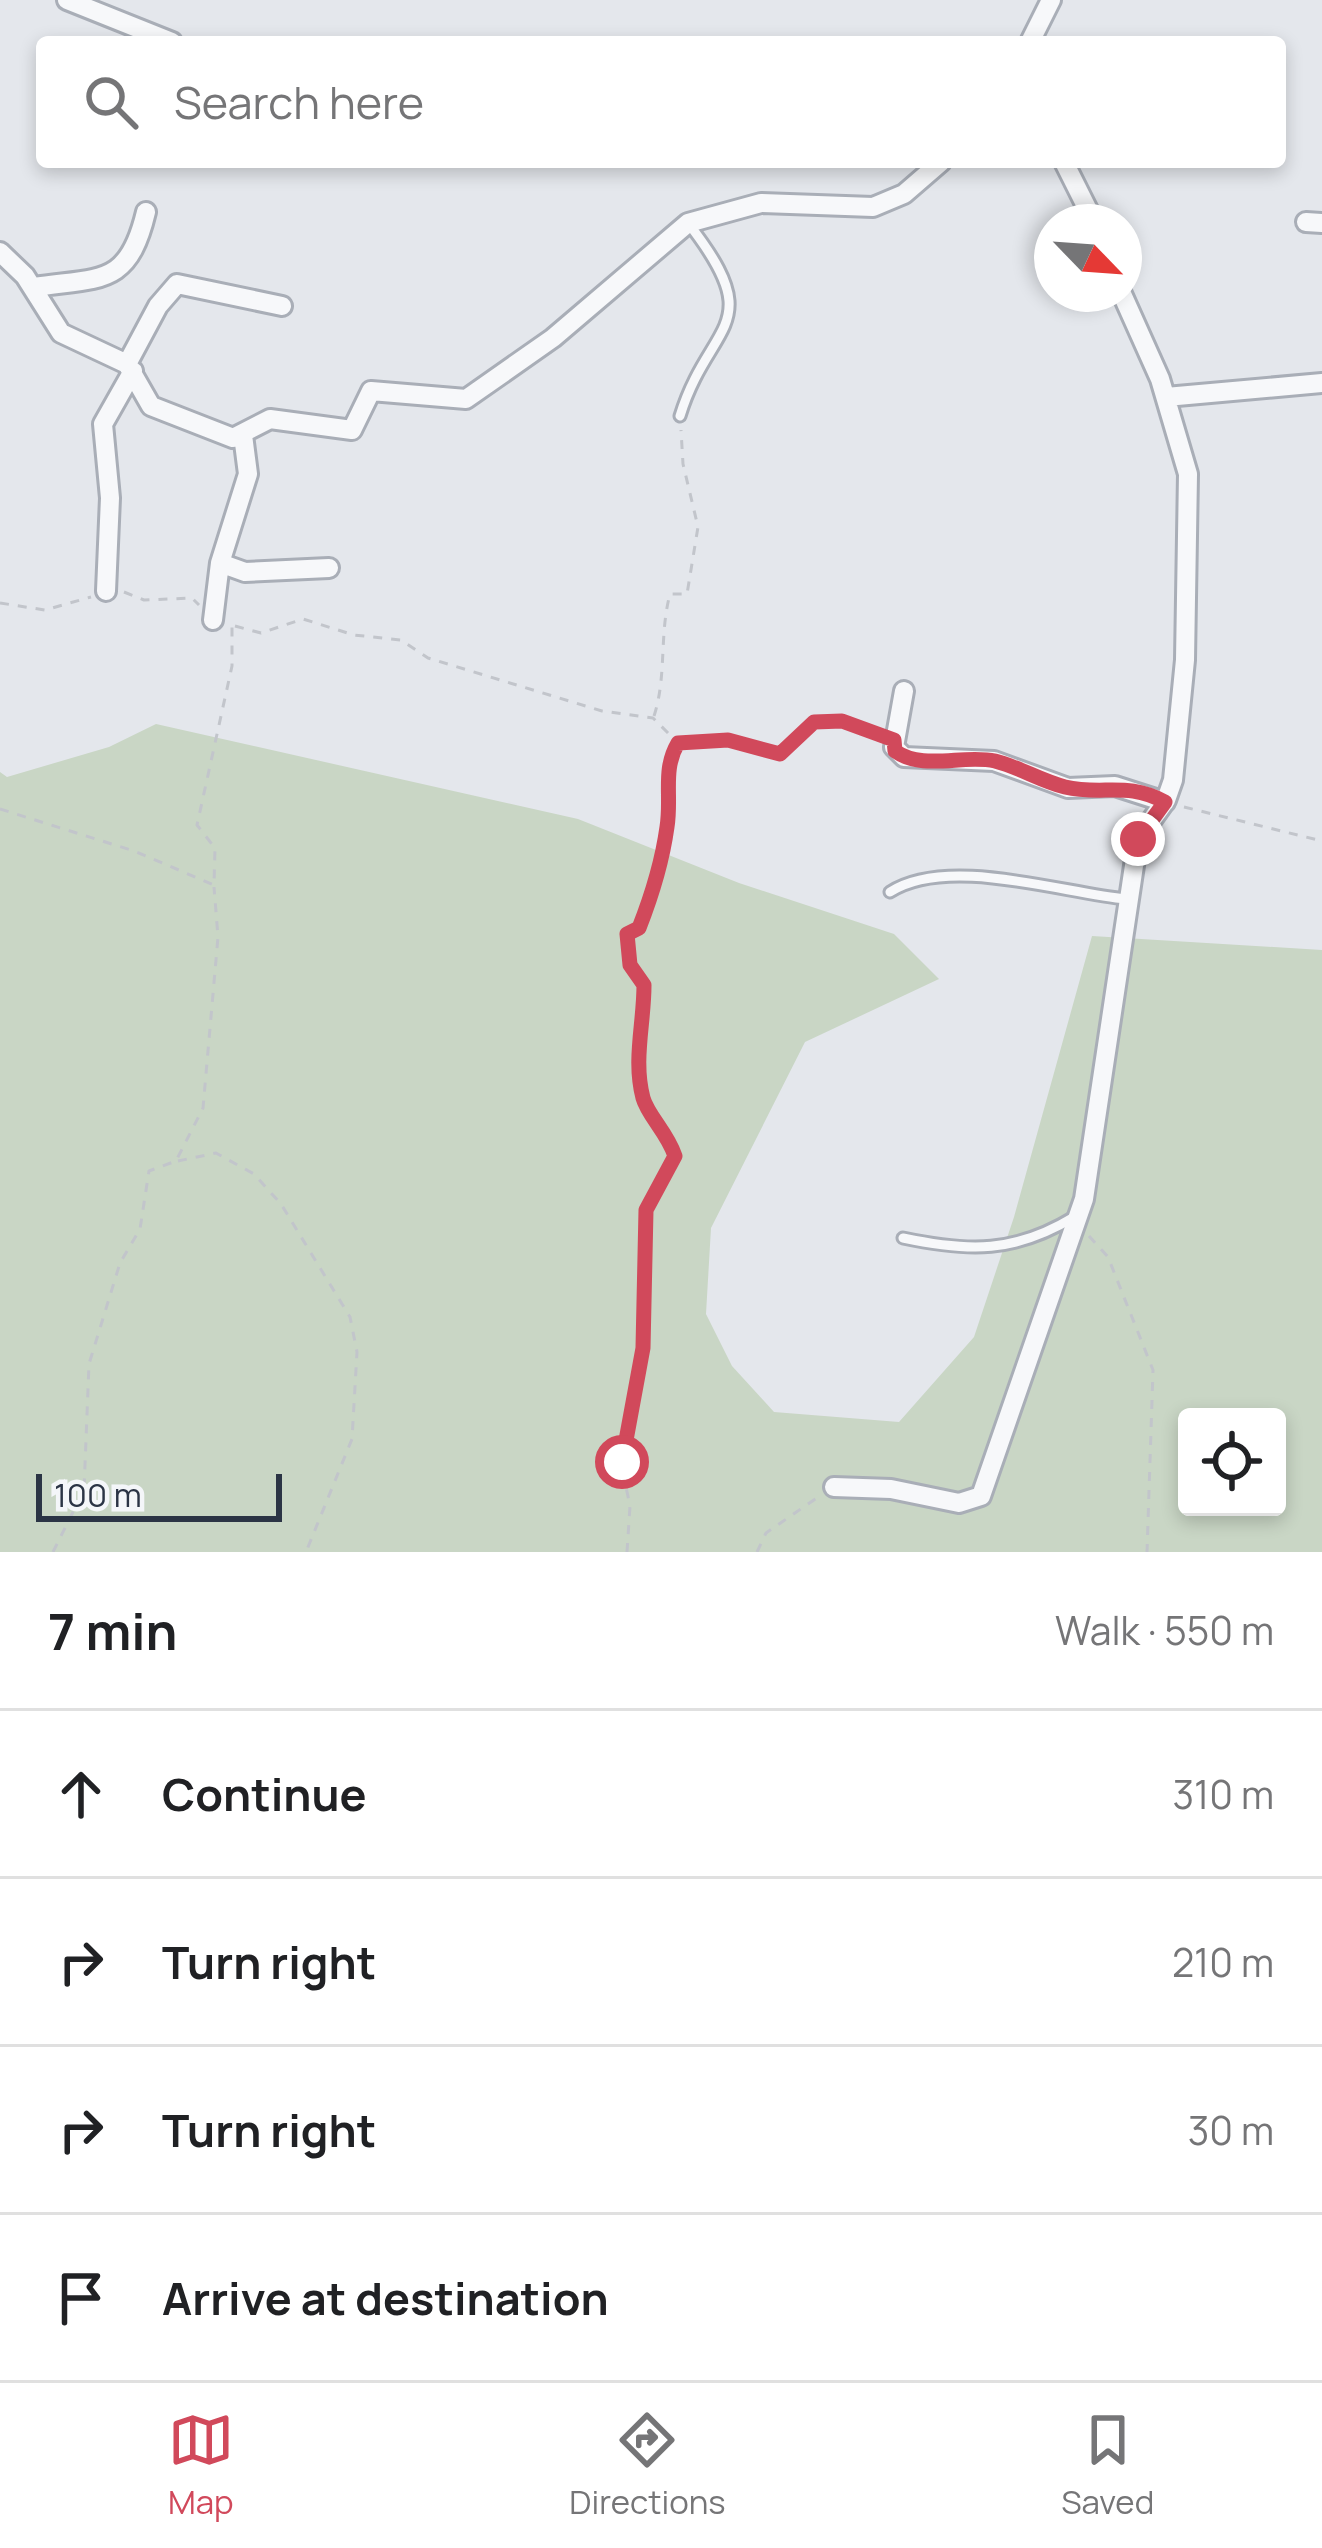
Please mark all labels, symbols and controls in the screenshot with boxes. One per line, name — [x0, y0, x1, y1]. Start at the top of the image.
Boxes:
search box — [36, 36, 1286, 168]
icon: search — [78, 69, 144, 135]
text: Search here — [174, 71, 424, 133]
north arrow — [1034, 204, 1142, 312]
route end — [1111, 812, 1165, 866]
map controls — [1178, 1408, 1286, 1516]
button: locate — [1178, 1408, 1286, 1516]
route start — [595, 1435, 649, 1489]
scale bar — [36, 1468, 282, 1521]
text: 100 m — [54, 1472, 142, 1517]
text: 7 min — [48, 1596, 177, 1665]
text: Walk · 550 m — [1055, 1603, 1274, 1657]
icon: ahead — [48, 1761, 114, 1827]
text: Continue — [162, 1763, 367, 1825]
text: 310 m — [1173, 1767, 1274, 1821]
icon: right — [48, 1929, 114, 1995]
text: Turn right — [162, 1931, 376, 1993]
text: 210 m — [1172, 1935, 1274, 1989]
icon: right — [48, 2097, 114, 2163]
text: Turn right — [162, 2099, 376, 2161]
text: 30 m — [1188, 2103, 1274, 2157]
icon: arrive — [48, 2265, 114, 2331]
text: Arrive at destination — [162, 2267, 609, 2329]
tab: Map — [168, 2407, 234, 2524]
tab: Directions — [569, 2407, 726, 2524]
tab: Saved — [1061, 2407, 1154, 2524]

